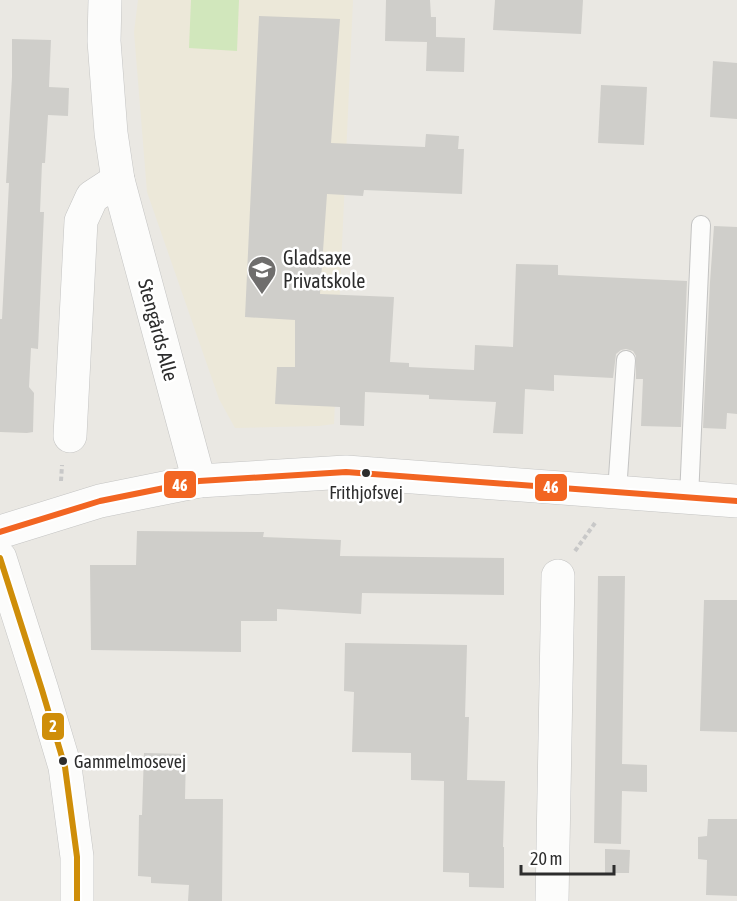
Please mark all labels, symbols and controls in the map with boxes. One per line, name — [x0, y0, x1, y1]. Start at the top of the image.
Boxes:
place label: Gladsaxe Privatskole — [283, 246, 365, 292]
school or university icon: Gladsaxe Privatskole — [246, 254, 278, 296]
street label: Stengårds Alle — [134, 276, 183, 383]
marker: Frithjofsvej — [360, 467, 372, 479]
line badge: 46 — [163, 470, 197, 499]
line badge: 46 — [534, 473, 568, 502]
text: 46 — [171, 476, 188, 494]
text: 46 — [542, 478, 559, 496]
place label: Frithjofsvej — [329, 482, 403, 503]
line badge: 2 — [41, 712, 65, 741]
text: 2 — [49, 717, 57, 735]
place label: Gammelmosevej — [74, 751, 186, 772]
marker: Gammelmosevej — [57, 755, 69, 767]
scale bar — [521, 838, 614, 876]
text: 20 m — [530, 848, 562, 869]

